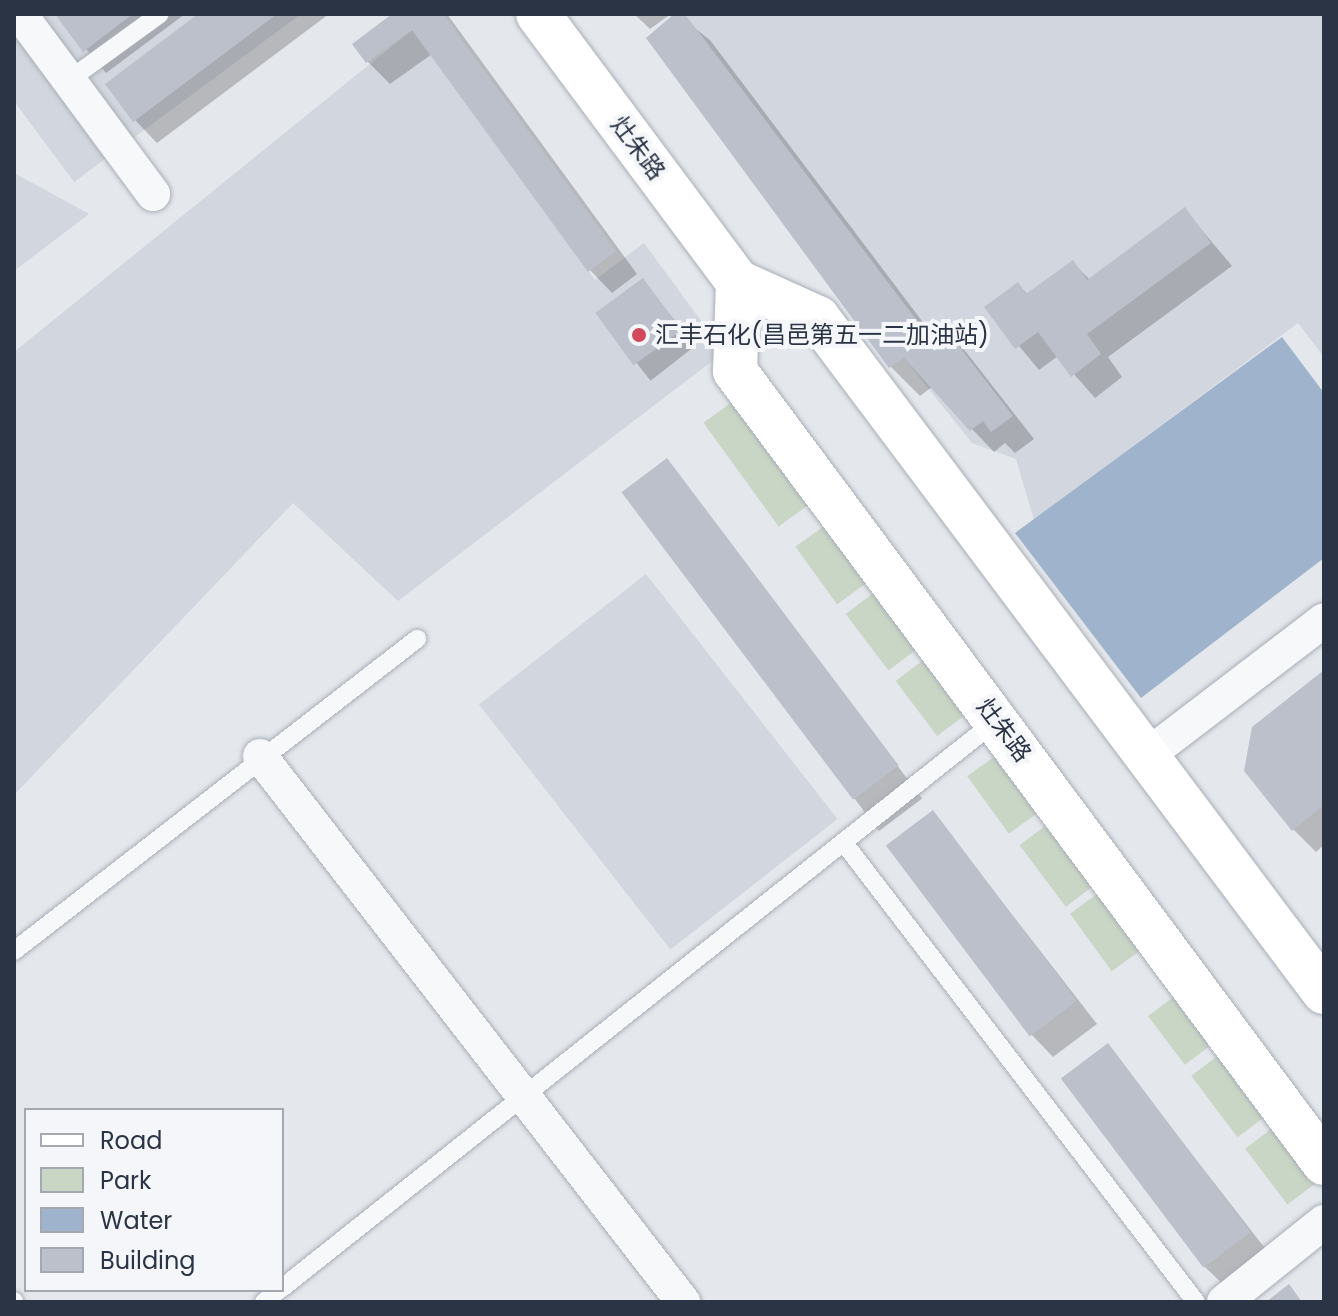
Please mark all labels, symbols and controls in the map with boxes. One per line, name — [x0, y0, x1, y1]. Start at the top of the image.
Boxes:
street label: 灶朱路 — [605, 111, 671, 185]
place label: 汇丰石化(昌邑第五一二加油站) — [655, 321, 989, 349]
marker: 汇丰石化(昌邑第五一二加油站) — [630, 326, 648, 344]
street label: 灶朱路 — [971, 693, 1037, 767]
legend — [24, 1108, 284, 1292]
text: Road — [100, 1124, 162, 1157]
text: Park — [100, 1164, 151, 1197]
text: Water — [100, 1204, 172, 1237]
text: Building — [100, 1244, 196, 1277]

